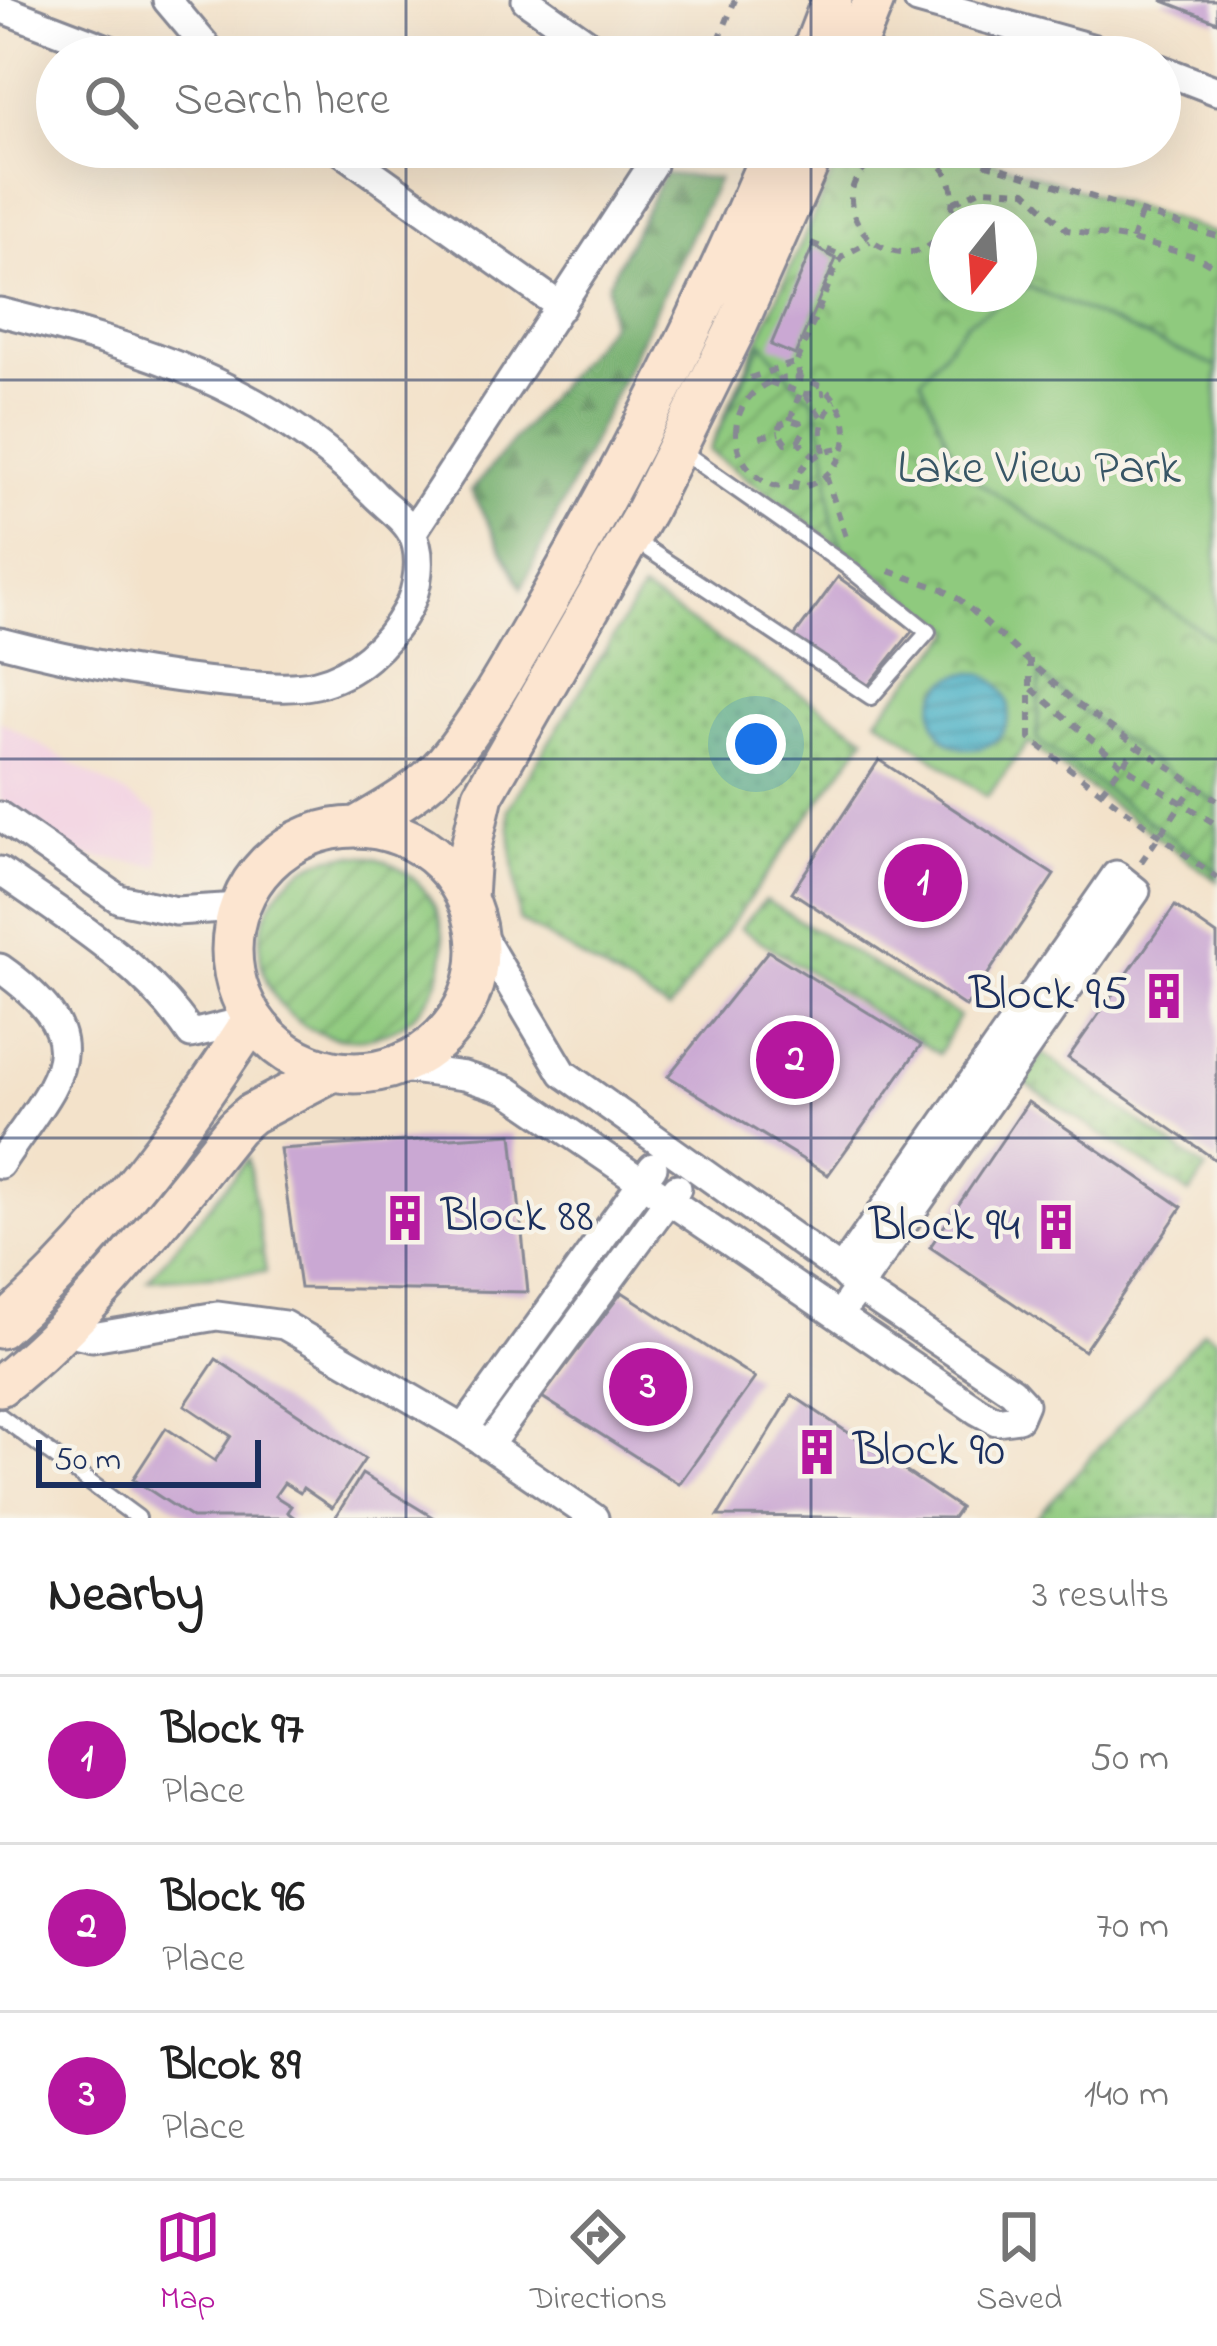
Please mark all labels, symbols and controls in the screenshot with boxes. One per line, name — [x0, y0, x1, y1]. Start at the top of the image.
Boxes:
search box — [36, 36, 1181, 168]
icon: search — [78, 69, 144, 135]
text: Search here — [174, 69, 390, 135]
north arrow — [929, 204, 1037, 312]
park label: Lake View Park — [897, 435, 1182, 505]
your location — [726, 714, 786, 774]
pin: 1 — [884, 838, 962, 928]
place label: Block 95 — [968, 961, 1128, 1031]
building icon: Block 95 — [1139, 971, 1189, 1021]
pin: 2 — [756, 1015, 834, 1105]
place label: Block 88 — [440, 1183, 594, 1253]
place label: Block 94 — [868, 1192, 1020, 1262]
building icon: Block 88 — [380, 1193, 430, 1243]
building icon: Block 94 — [1031, 1202, 1081, 1252]
pin: 3 — [609, 1342, 687, 1432]
place label: Block 90 — [852, 1417, 1005, 1487]
building icon: Block 90 — [792, 1427, 842, 1477]
scale bar — [36, 1434, 261, 1487]
text: 50 m — [54, 1437, 121, 1485]
text: Nearby — [48, 1559, 204, 1634]
text: 3 results — [1032, 1568, 1169, 1625]
text: Block 97 — [162, 1698, 304, 1764]
text: 1 — [81, 1731, 93, 1788]
text: 50 m — [1090, 1731, 1169, 1788]
text: Place — [162, 1764, 245, 1821]
text: Block 96 — [162, 1866, 305, 1932]
text: 2 — [77, 1899, 97, 1956]
text: 70 m — [1096, 1899, 1169, 1956]
text: Place — [162, 1932, 245, 1989]
text: Blcok 89 — [162, 2034, 301, 2100]
text: 3 — [79, 2067, 95, 2124]
text: 140 m — [1084, 2067, 1169, 2124]
text: Place — [162, 2100, 245, 2157]
tab: Map — [155, 2204, 221, 2324]
tab: Directions — [530, 2204, 667, 2324]
tab: Saved — [976, 2204, 1062, 2324]

